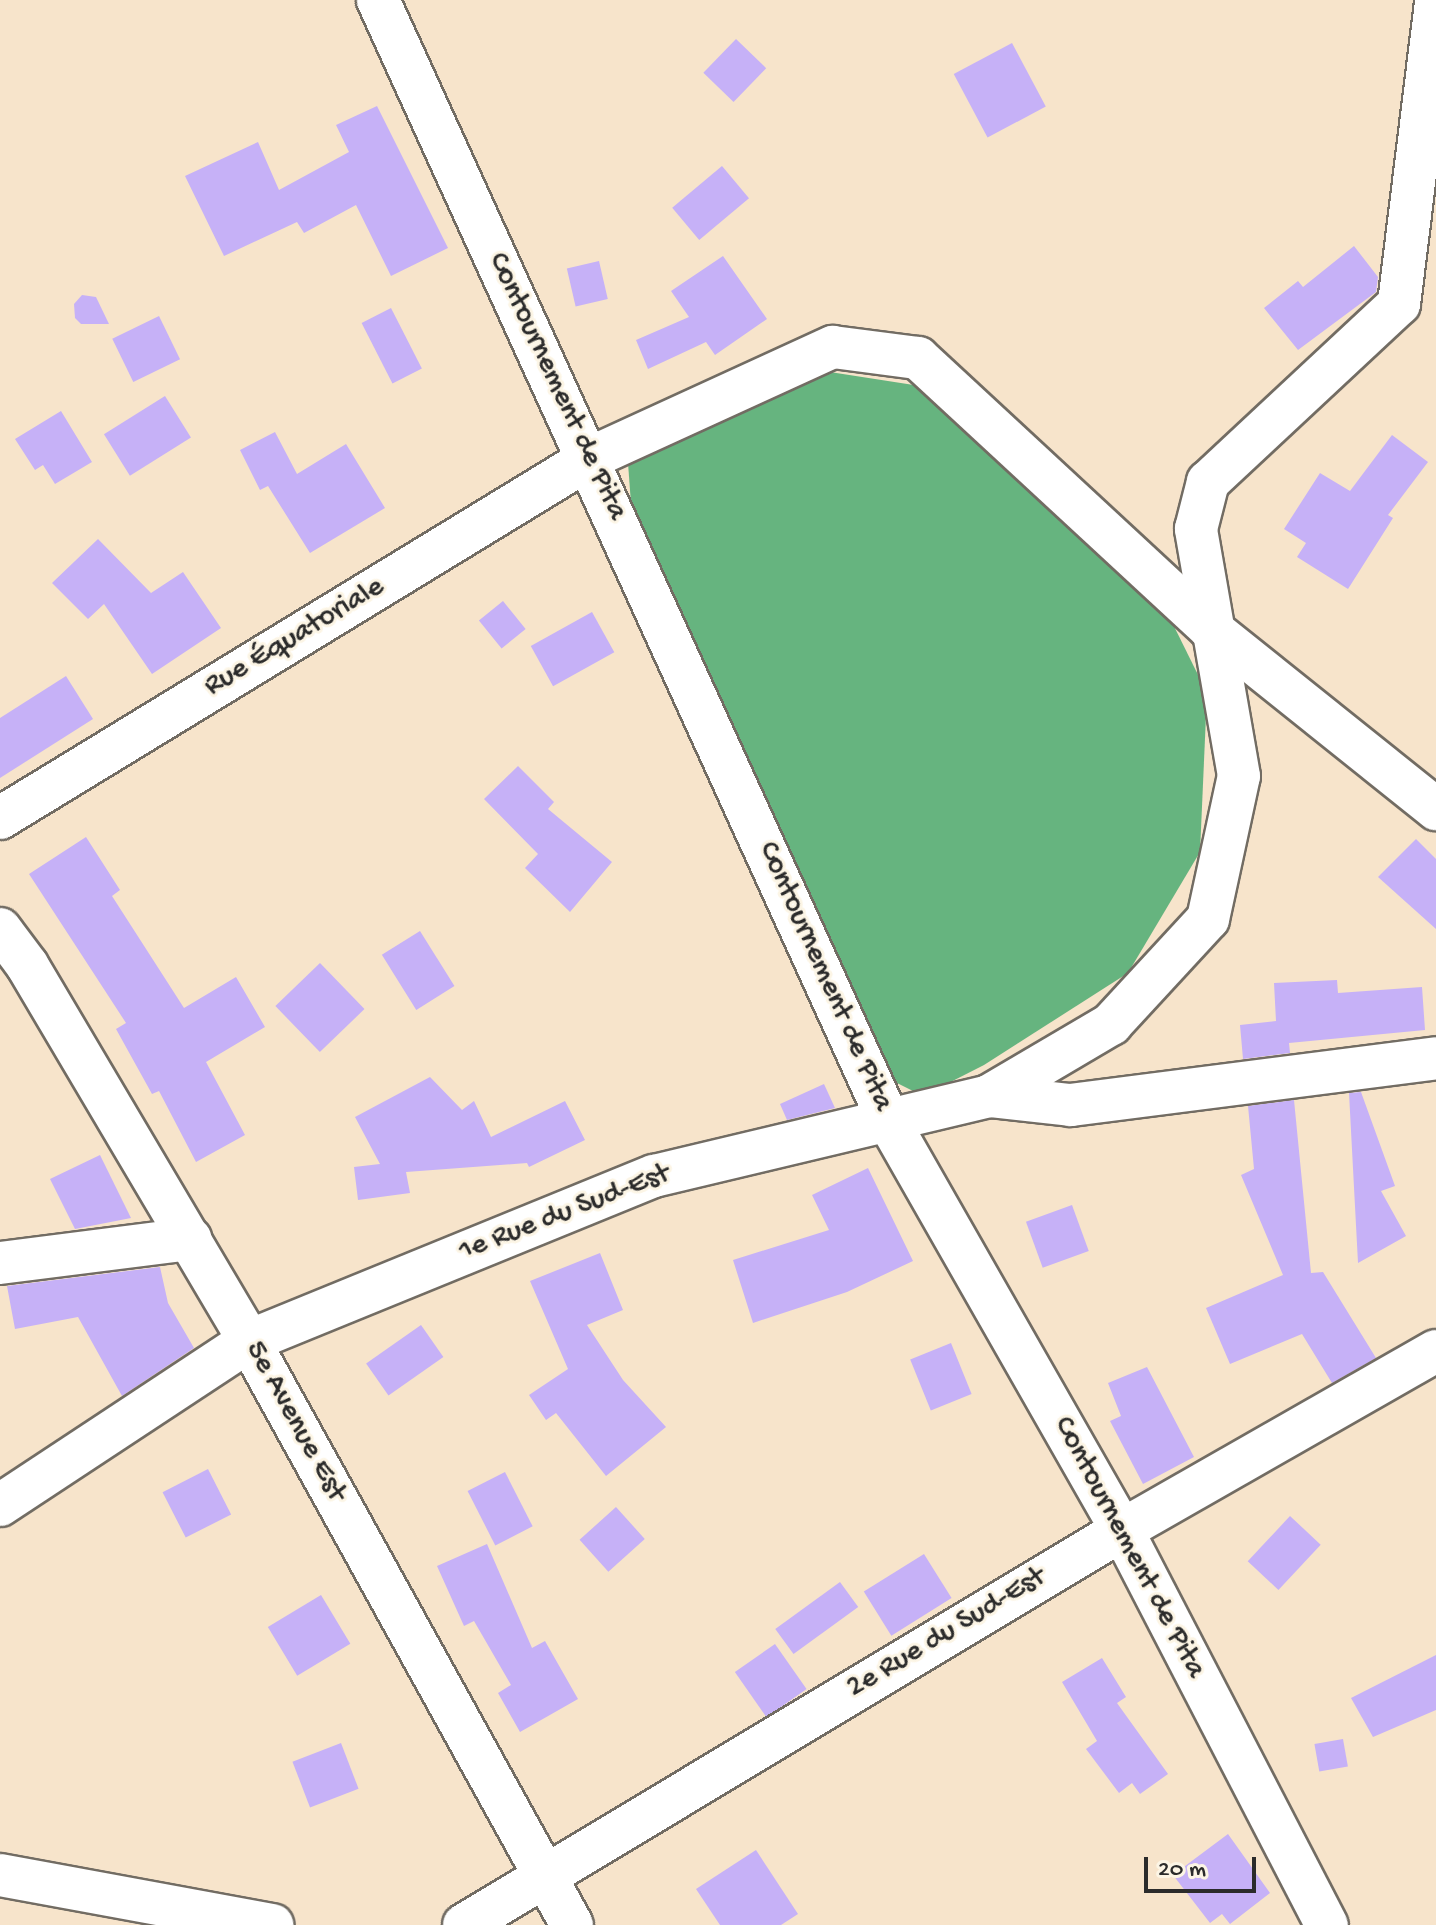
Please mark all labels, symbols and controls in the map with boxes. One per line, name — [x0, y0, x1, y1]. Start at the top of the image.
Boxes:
street label: Contournement de Pita — [478, 248, 634, 526]
street label: Rue Équatoriale — [199, 570, 391, 706]
street label: Contournement de Pita — [748, 837, 900, 1117]
street label: 1e Rue du Sud-Est — [455, 1157, 675, 1271]
street label: 5e Avenue Est — [235, 1336, 353, 1508]
street label: Contournement de Pita — [1044, 1411, 1212, 1685]
street label: 2e Rue du Sud-Est — [841, 1561, 1053, 1707]
scale bar — [1148, 1841, 1260, 1891]
text: 20 m — [1158, 1856, 1206, 1885]

